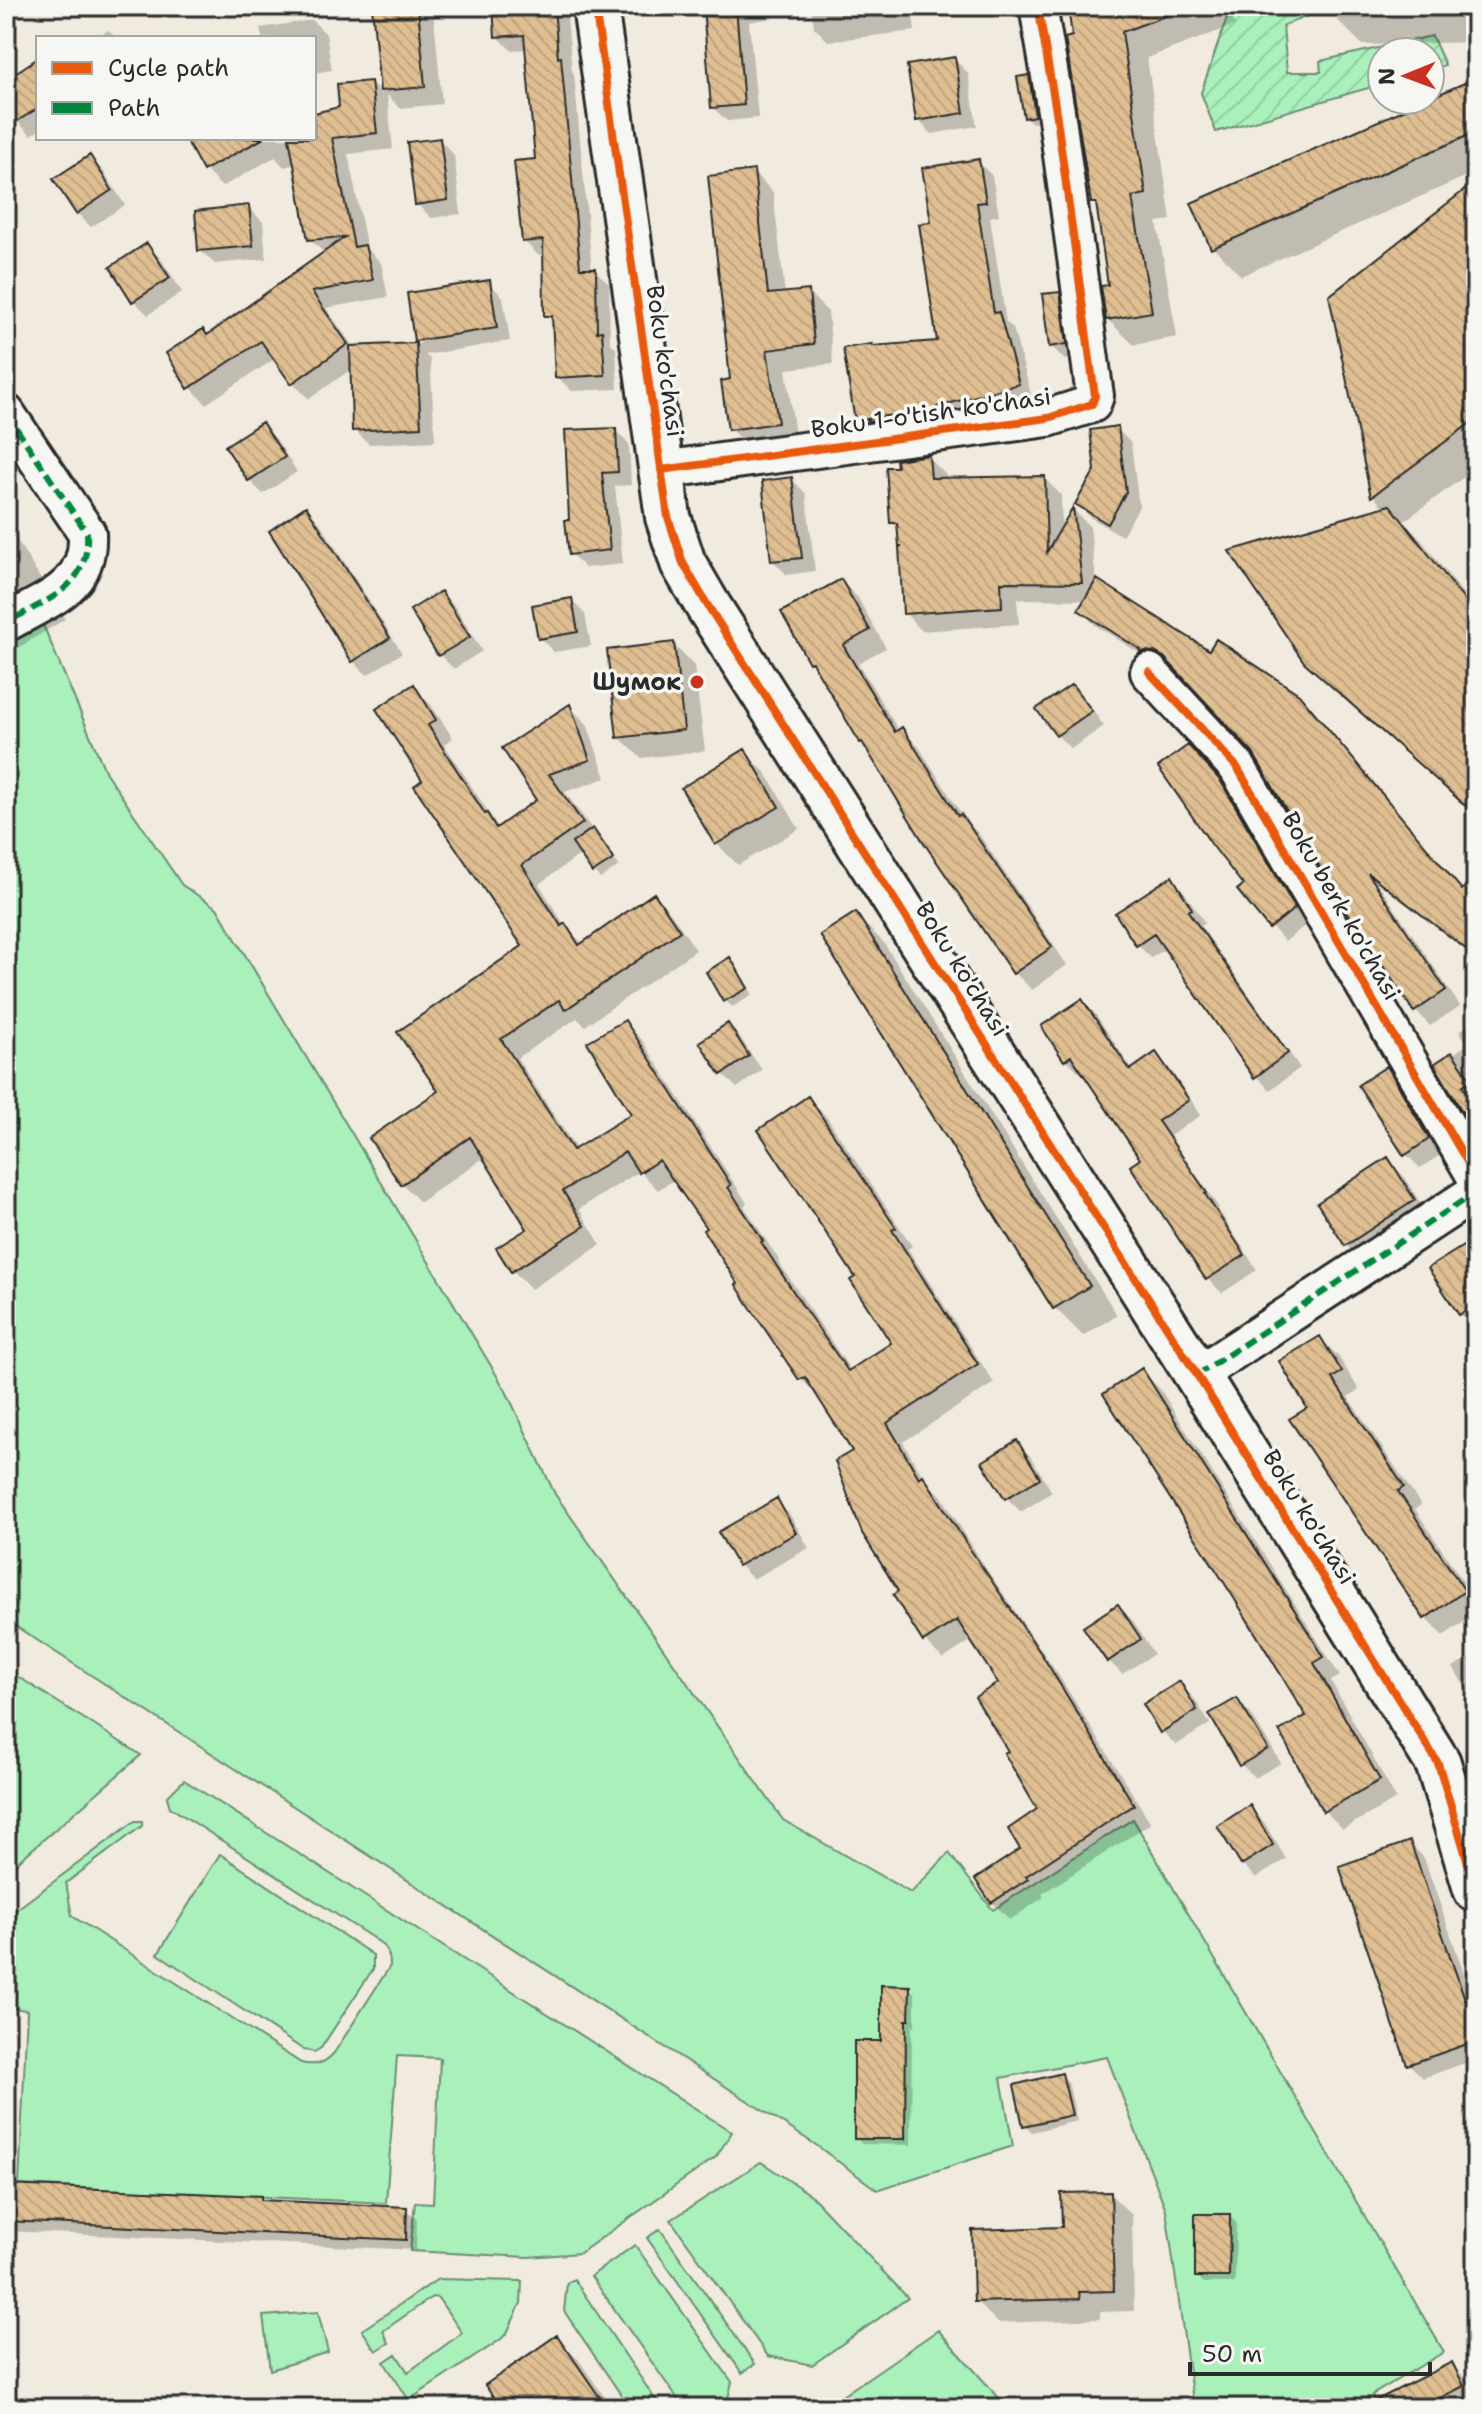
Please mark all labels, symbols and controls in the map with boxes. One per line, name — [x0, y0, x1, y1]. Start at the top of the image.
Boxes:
legend — [36, 36, 316, 140]
north arrow — [1366, 36, 1446, 116]
text: Cycle path — [108, 52, 229, 84]
text: N — [1372, 67, 1401, 85]
text: Path — [108, 92, 160, 124]
street label: Boku ko'chasi — [638, 283, 692, 439]
street label: Boku 1-o'tish ko'chasi — [809, 380, 1053, 446]
place label: Шумок — [592, 666, 681, 698]
marker: Шумок — [688, 673, 706, 691]
street label: Boku berk ko'chasi — [1274, 806, 1408, 1006]
street label: Boku ko'chasi — [908, 896, 1016, 1042]
street label: Boku ko'chasi — [1255, 1444, 1363, 1590]
scale bar — [1190, 2326, 1430, 2376]
text: 50 m — [1202, 2338, 1262, 2370]

